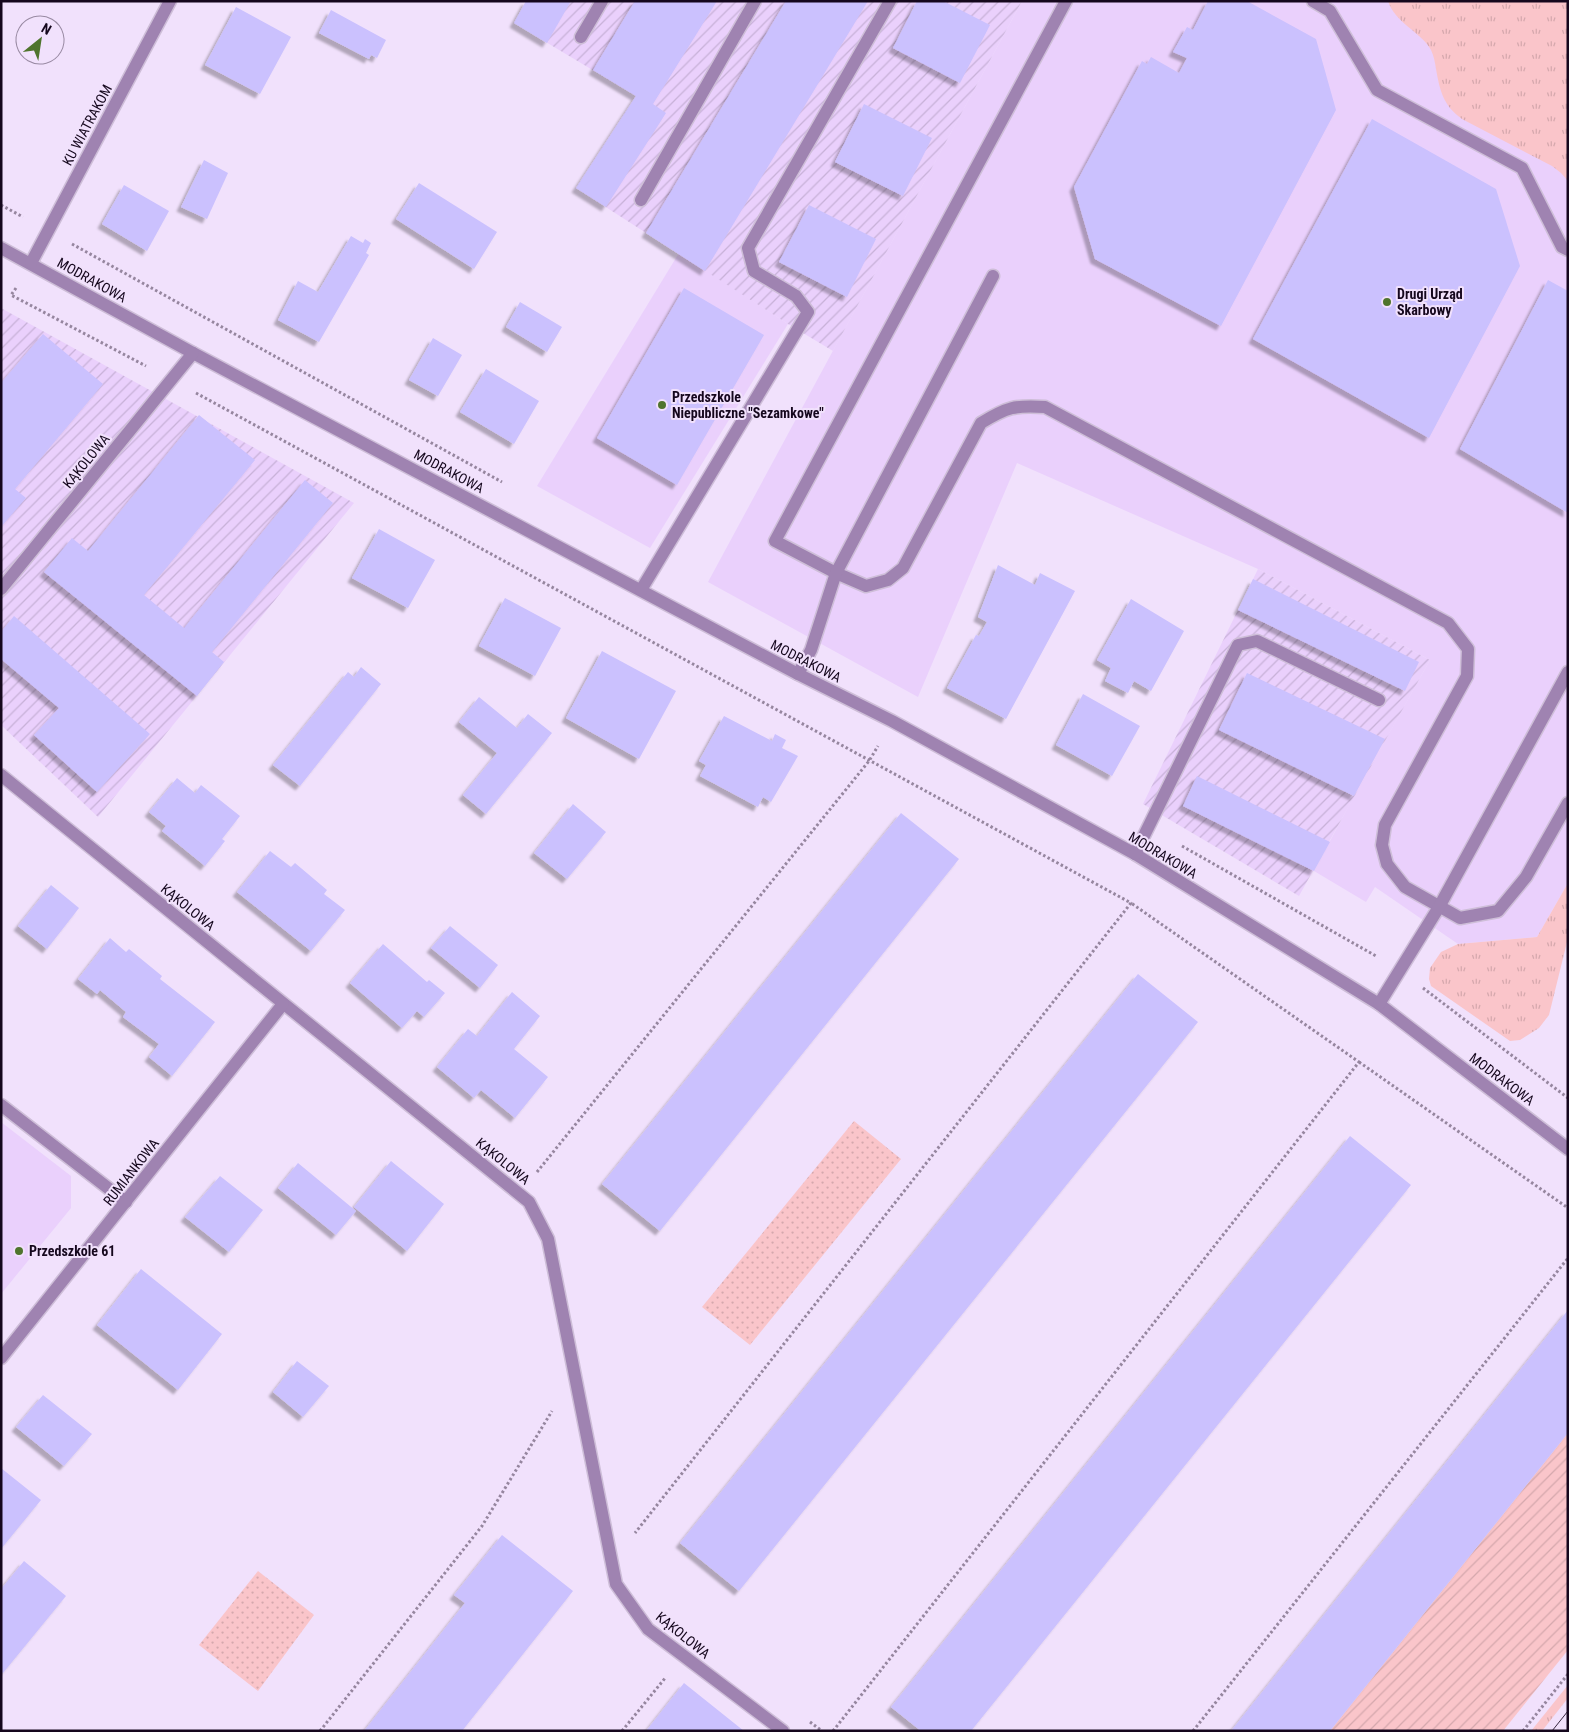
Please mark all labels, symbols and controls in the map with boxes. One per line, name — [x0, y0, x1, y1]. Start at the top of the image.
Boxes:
north arrow — [15, 15, 65, 65]
text: N — [39, 20, 54, 38]
street label: KU WIATRAKOM — [59, 82, 115, 168]
street label: MODRAKOWA — [55, 254, 129, 306]
place label: Drugi Urząd Skarbowy — [1397, 286, 1463, 318]
marker: Drugi Urząd Skarbowy — [1381, 296, 1393, 308]
place label: Przedszkole Niepubliczne "Sezamkowe" — [672, 389, 824, 421]
marker: Przedszkole Niepubliczne "Sezamkowe" — [656, 399, 668, 411]
street label: KĄKOLOWA — [59, 431, 113, 491]
street label: MODRAKOWA — [411, 446, 487, 496]
street label: MODRAKOWA — [768, 636, 844, 686]
street label: MODRAKOWA — [1126, 828, 1200, 882]
street label: KĄKOLOWA — [158, 880, 218, 934]
street label: MODRAKOWA — [1467, 1050, 1537, 1108]
street label: KĄKOLOWA — [473, 1134, 533, 1188]
street label: RUMIANKOWA — [100, 1135, 162, 1209]
place label: Przedszkole 61 — [29, 1243, 115, 1259]
marker: Przedszkole 61 — [13, 1245, 25, 1257]
street label: KĄKOLOWA — [653, 1608, 713, 1662]

